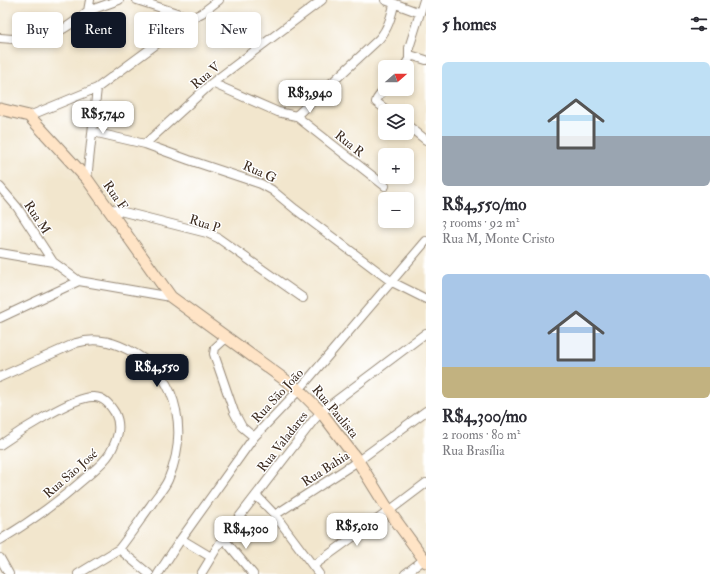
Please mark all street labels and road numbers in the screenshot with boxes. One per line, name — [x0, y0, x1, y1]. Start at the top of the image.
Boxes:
street label: Rua V — [188, 58, 224, 93]
street label: Rua R — [331, 127, 368, 161]
street label: Rua G — [240, 158, 279, 186]
street label: Rua F — [99, 178, 131, 213]
street label: Rua M — [20, 198, 54, 238]
street label: Rua P — [187, 211, 223, 237]
street label: Rua São João — [249, 365, 307, 426]
street label: Rua Paulista — [308, 382, 362, 442]
street label: Rua Valadares — [254, 408, 312, 475]
street label: Rua São José — [40, 445, 102, 502]
street label: Rua Bahia — [299, 447, 353, 490]

